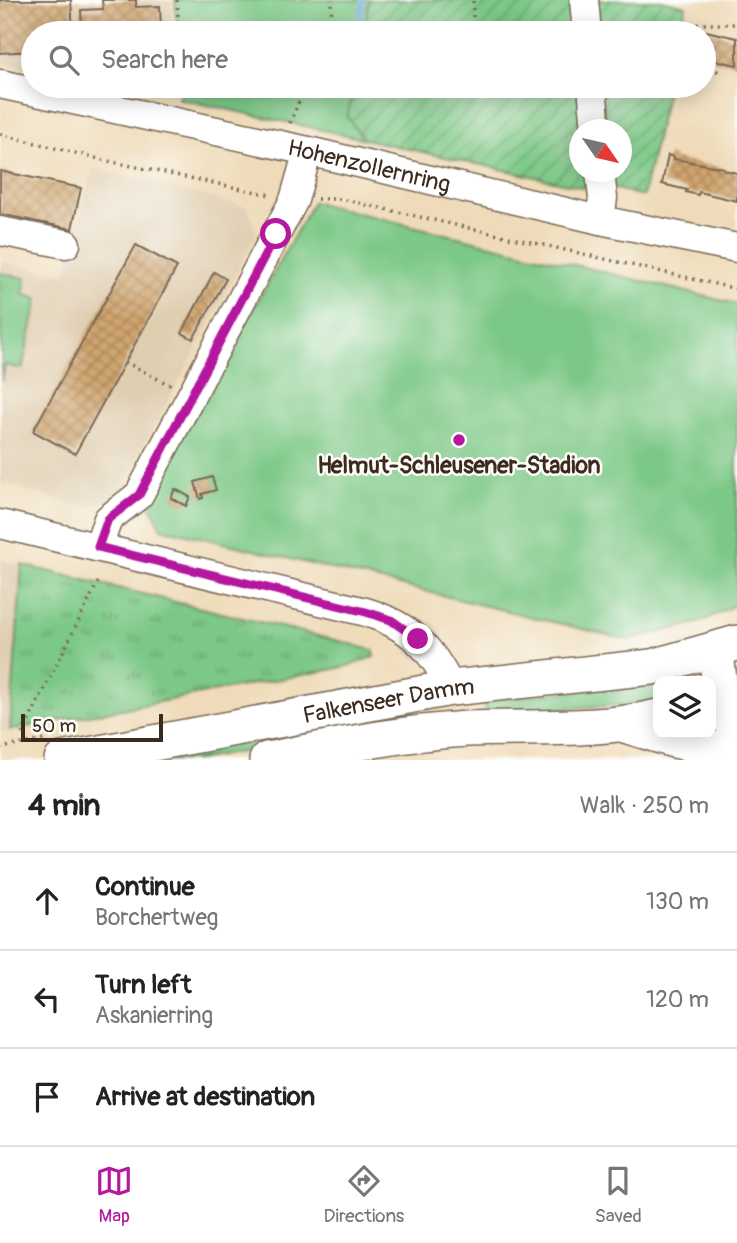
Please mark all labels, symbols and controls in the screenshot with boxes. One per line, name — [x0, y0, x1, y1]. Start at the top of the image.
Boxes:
search box — [21, 21, 716, 98]
icon: search — [45, 41, 83, 79]
text: Search here — [101, 44, 228, 76]
north arrow — [569, 119, 632, 182]
street label: Hohenzollernring — [285, 133, 453, 199]
route start — [260, 218, 291, 249]
marker: Helmut-Schleusener-Stadion — [451, 432, 467, 448]
place label: Helmut-Schleusener-Stadion — [317, 451, 601, 480]
route end — [402, 623, 433, 654]
street label: Falkenseer Damm — [300, 672, 476, 730]
map controls — [653, 676, 716, 739]
button: layers — [653, 676, 716, 739]
scale bar — [21, 711, 163, 743]
text: 50 m — [32, 714, 76, 738]
text: 4 min — [28, 787, 101, 824]
text: Walk · 250 m — [580, 791, 709, 820]
text: Continue — [95, 871, 195, 903]
icon: ahead — [28, 882, 66, 920]
text: 130 m — [646, 887, 709, 916]
text: Borchertweg — [95, 903, 218, 932]
text: Turn left — [95, 969, 191, 1001]
icon: left — [28, 980, 66, 1018]
text: 120 m — [646, 985, 709, 1014]
text: Askanierring — [95, 1001, 213, 1030]
icon: arrive — [28, 1078, 66, 1116]
text: Arrive at destination — [95, 1081, 315, 1113]
tab: Map — [95, 1162, 133, 1228]
tab: Directions — [324, 1162, 404, 1228]
tab: Saved — [595, 1162, 642, 1228]

